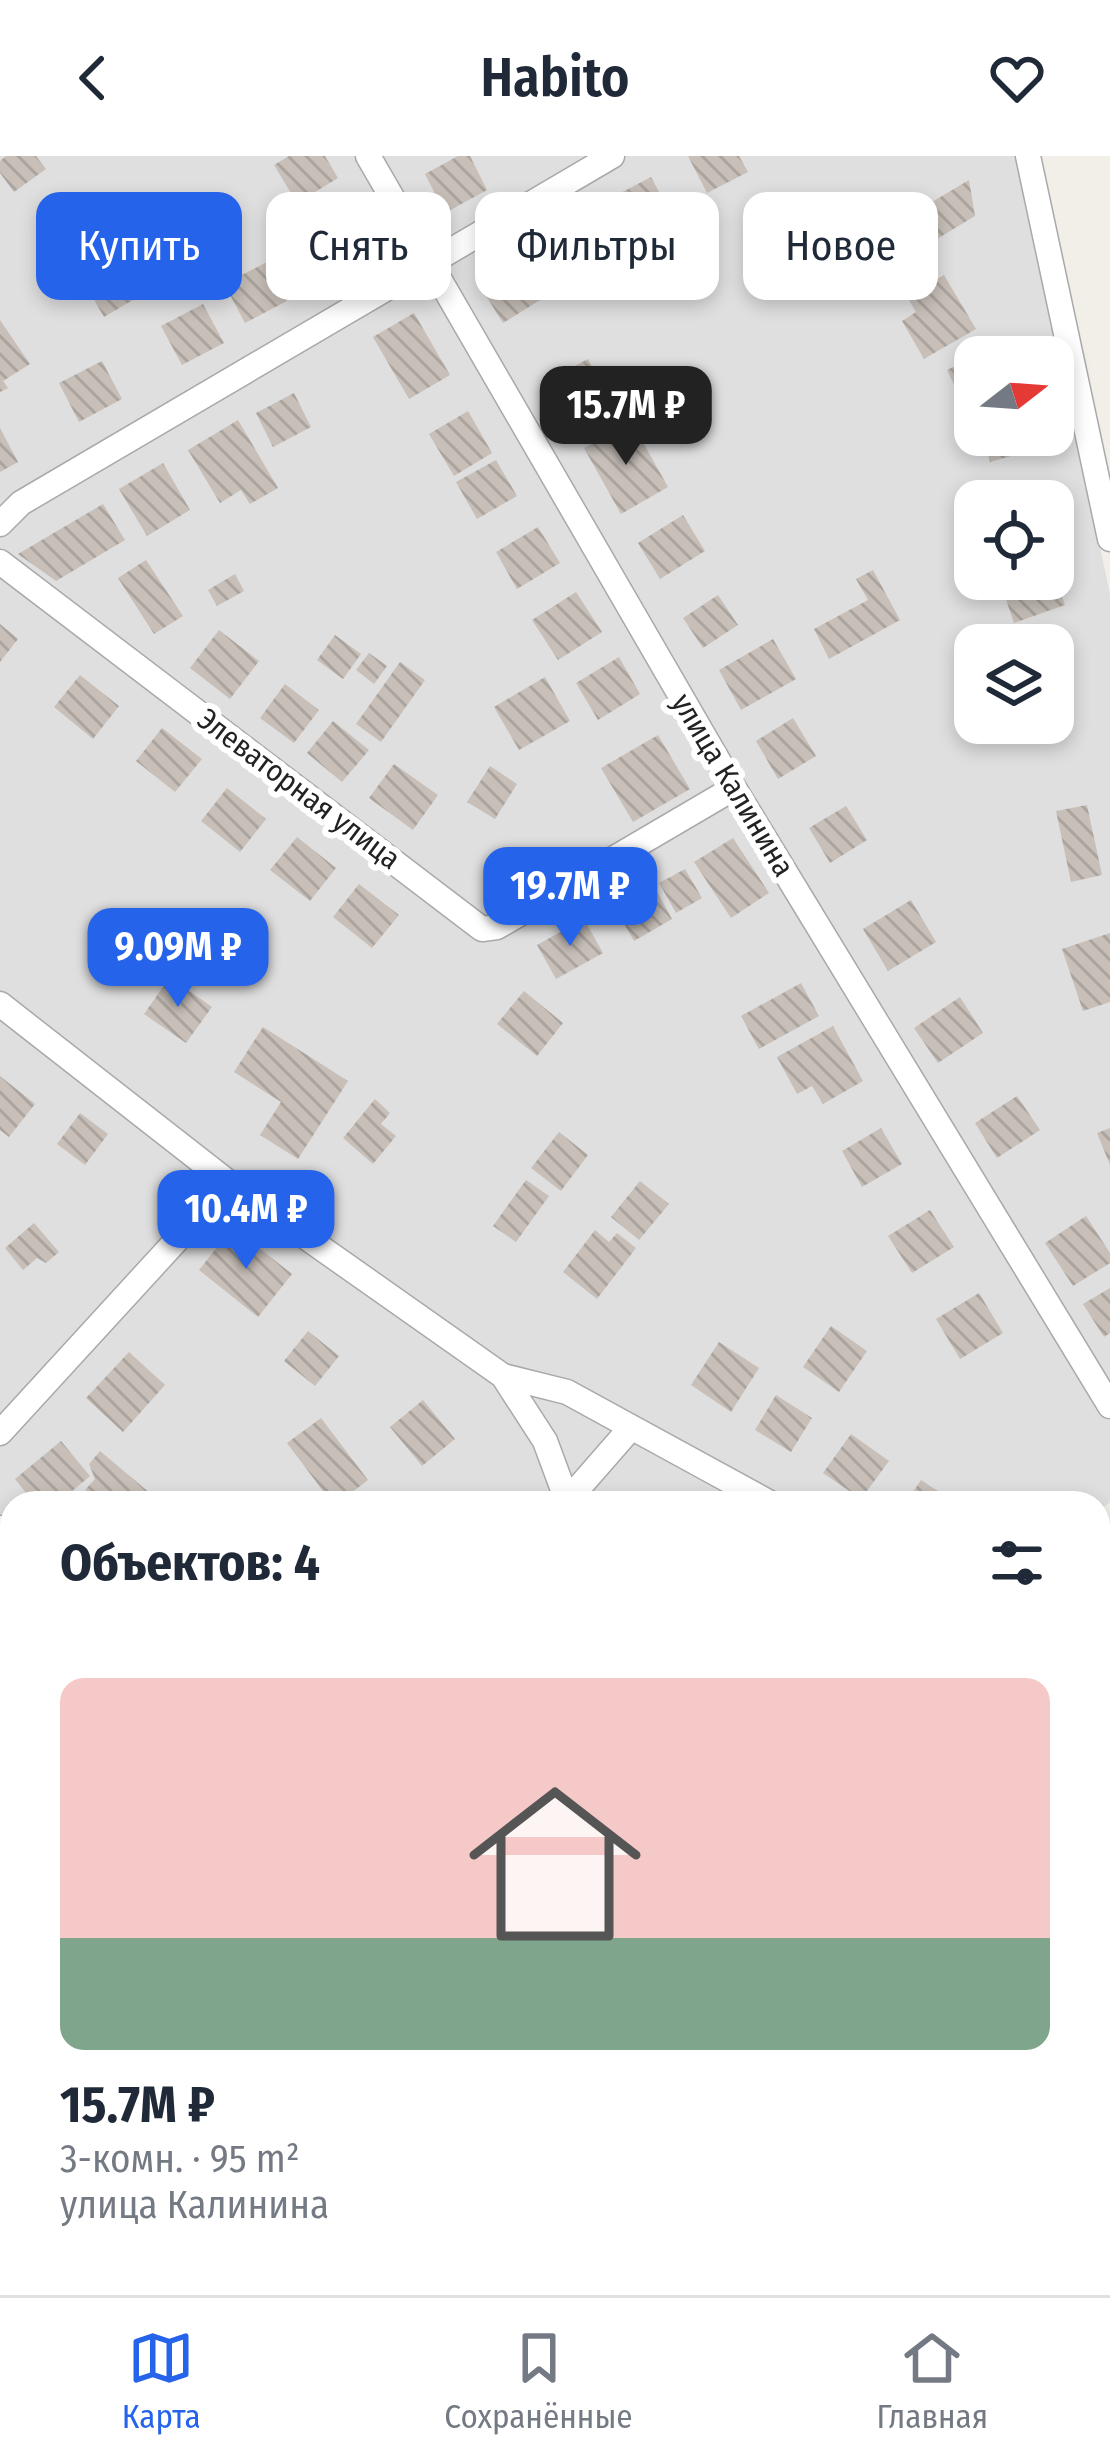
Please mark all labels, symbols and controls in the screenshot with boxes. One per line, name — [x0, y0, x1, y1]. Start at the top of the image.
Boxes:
icon: back — [60, 45, 126, 111]
icon: heart — [984, 45, 1050, 111]
text: Habito — [480, 46, 630, 110]
chip: Купить — [36, 192, 242, 300]
chip: Снять — [266, 192, 451, 300]
chip: Фильтры — [475, 192, 719, 300]
chip: Новое — [743, 192, 938, 300]
north arrow — [954, 336, 1074, 456]
map controls — [954, 336, 1074, 744]
pin: 15.7M ₽ — [515, 366, 737, 468]
text: 15.7M ₽ — [567, 382, 685, 428]
button: locate — [954, 480, 1074, 600]
button: layers — [954, 624, 1074, 744]
street label: улица Калинина — [664, 687, 802, 883]
street label: Элеваторная улица — [191, 701, 407, 877]
pin: 19.7M ₽ — [459, 847, 681, 949]
text: 19.7M ₽ — [510, 863, 630, 909]
pin: 9.09M ₽ — [67, 908, 289, 1010]
text: 9.09M ₽ — [115, 924, 241, 970]
pin: 10.4M ₽ — [135, 1170, 357, 1272]
text: 10.4M ₽ — [184, 1186, 308, 1232]
icon: filters — [984, 1530, 1050, 1596]
text: Объектов: 4 — [60, 1532, 320, 1594]
icon: home — [447, 1756, 663, 1972]
text: 15.7M ₽ — [60, 2074, 215, 2136]
text: 3-комн. · 95 m² — [60, 2136, 300, 2182]
text: улица Калинина — [60, 2182, 329, 2228]
tab: Карта — [122, 2325, 201, 2437]
tab: Сохранённые — [444, 2325, 633, 2437]
tab: Главная — [876, 2325, 988, 2437]

